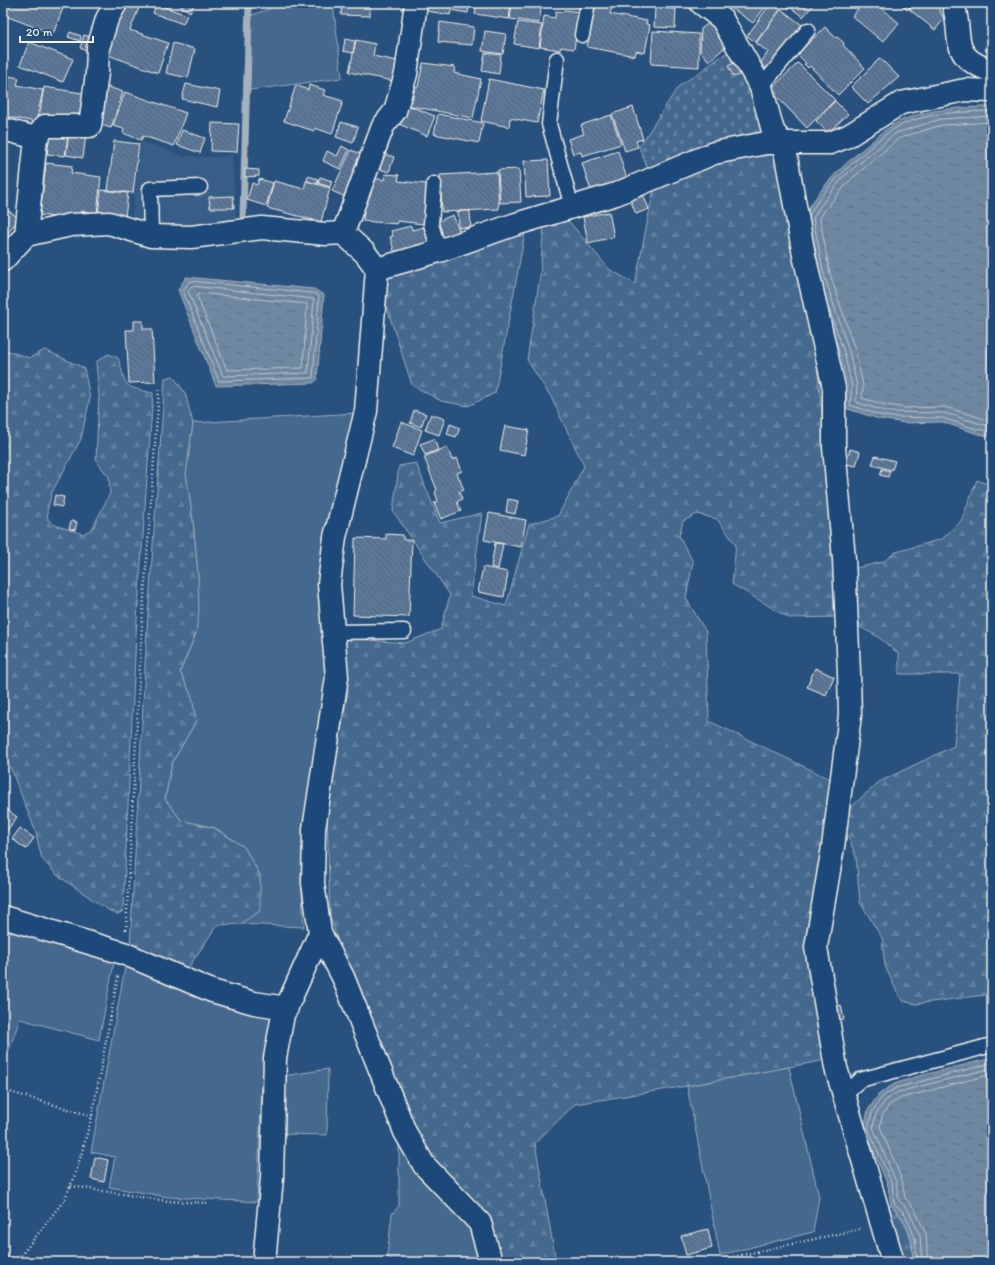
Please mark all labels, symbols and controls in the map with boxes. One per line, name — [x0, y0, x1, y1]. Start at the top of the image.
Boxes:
scale bar — [20, 18, 93, 44]
text: 20 m — [26, 25, 53, 39]

